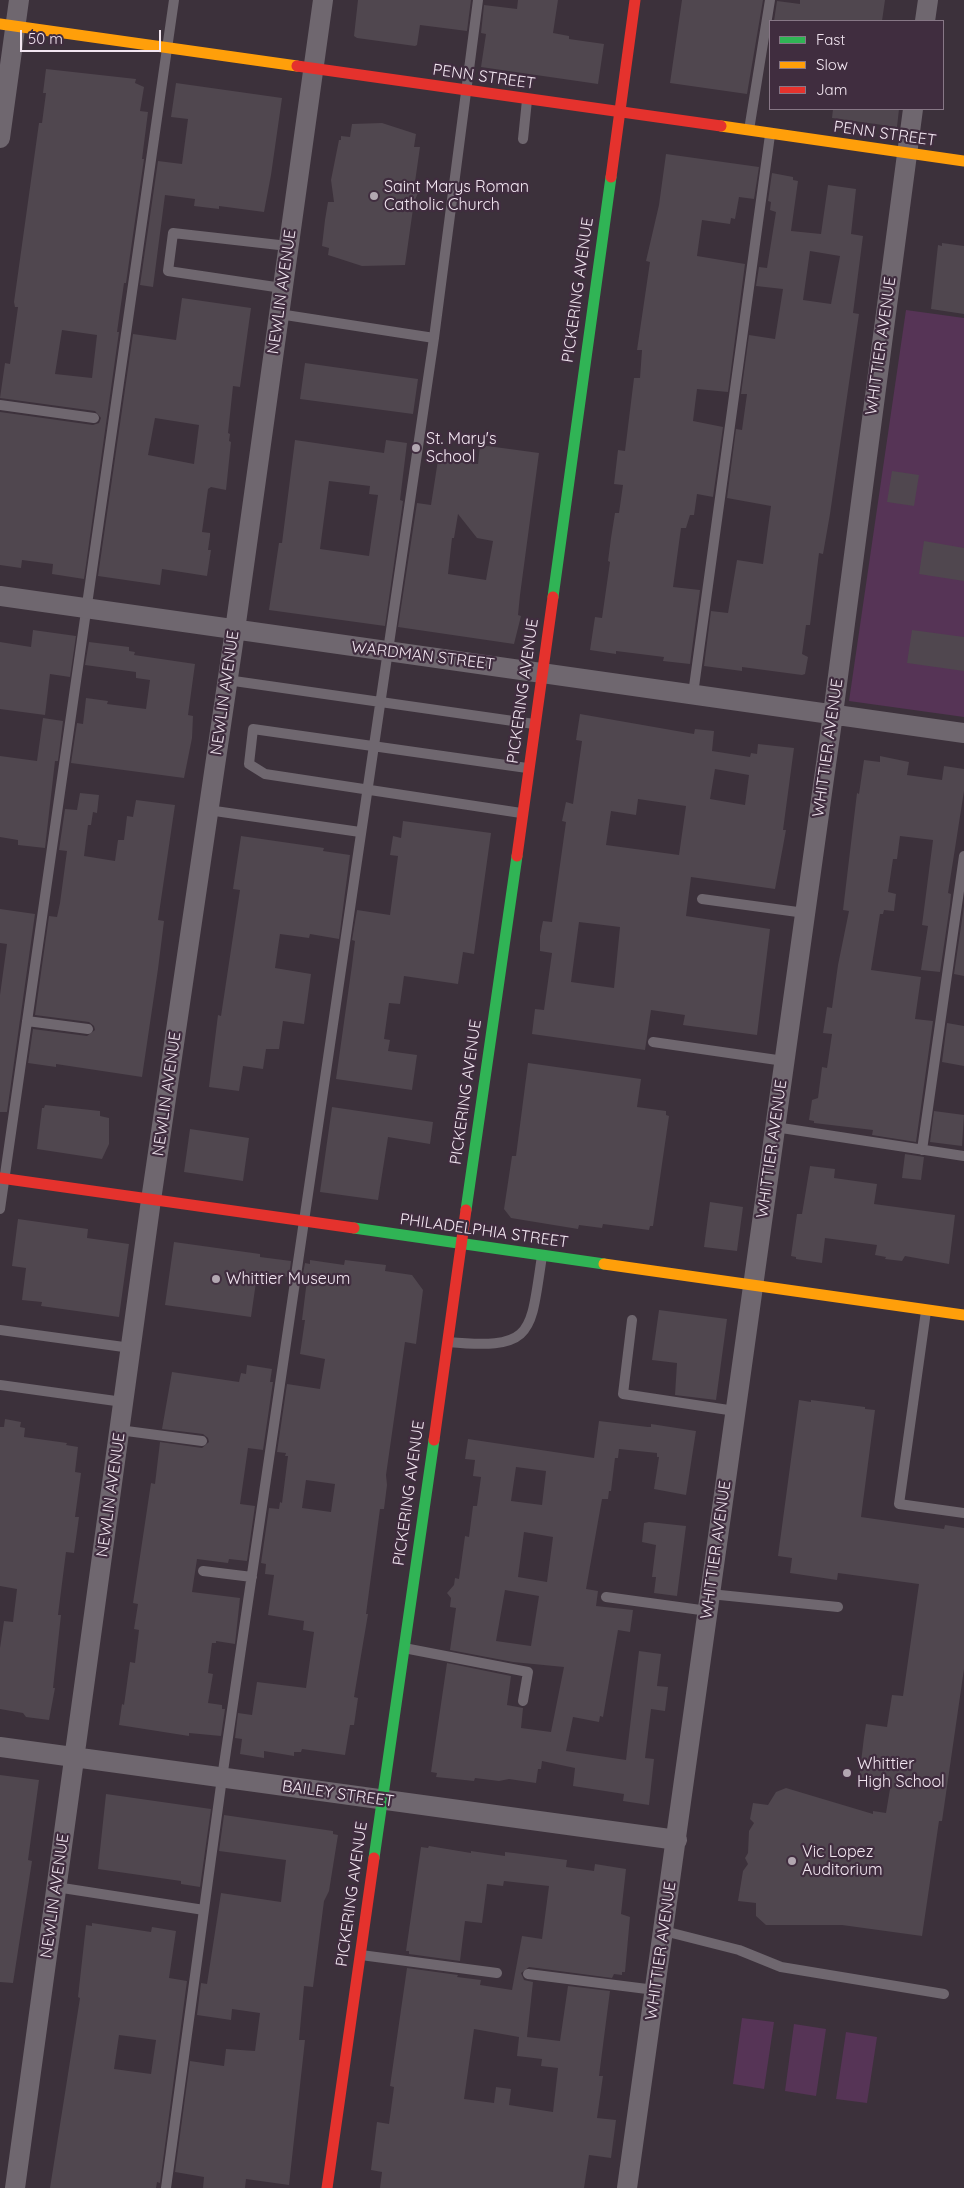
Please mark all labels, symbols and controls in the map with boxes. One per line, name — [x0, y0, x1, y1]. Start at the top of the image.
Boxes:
scale bar — [22, 20, 164, 52]
legend — [769, 20, 944, 110]
text: 50 m — [28, 29, 63, 48]
text: Fast — [816, 30, 845, 49]
text: Slow — [816, 55, 848, 74]
street label: PENN STREET — [431, 60, 537, 94]
text: Jam — [816, 80, 847, 99]
street label: PENN STREET — [832, 117, 938, 151]
place label: Saint Marys Roman Catholic Church — [384, 177, 529, 215]
marker: Saint Marys Roman Catholic Church — [368, 190, 380, 202]
street label: PICKERING AVENUE — [558, 216, 598, 364]
street label: NEWLIN AVENUE — [264, 229, 300, 355]
street label: WHITTIER AVENUE — [862, 275, 900, 417]
place label: St. Mary's School — [426, 429, 496, 467]
marker: St. Mary's School — [410, 442, 422, 454]
street label: PICKERING AVENUE — [503, 617, 543, 765]
street label: NEWLIN AVENUE — [207, 630, 243, 756]
street label: WARDMAN STREET — [350, 638, 496, 674]
street label: WHITTIER AVENUE — [809, 677, 847, 819]
street label: PICKERING AVENUE — [446, 1018, 486, 1166]
street label: NEWLIN AVENUE — [149, 1031, 185, 1157]
street label: WHITTIER AVENUE — [753, 1078, 791, 1220]
street label: PHILADELPHIA STREET — [398, 1210, 570, 1252]
place label: Whittier Museum — [226, 1269, 350, 1289]
marker: Whittier Museum — [210, 1273, 222, 1285]
street label: PICKERING AVENUE — [389, 1419, 429, 1567]
street label: NEWLIN AVENUE — [93, 1432, 129, 1558]
street label: WHITTIER AVENUE — [697, 1479, 735, 1621]
place label: Whittier High School — [857, 1754, 945, 1792]
marker: Whittier High School — [841, 1767, 853, 1779]
street label: BAILEY STREET — [281, 1777, 395, 1811]
street label: PICKERING AVENUE — [332, 1820, 372, 1968]
street label: NEWLIN AVENUE — [37, 1833, 73, 1959]
place label: Vic Lopez Auditorium — [802, 1842, 883, 1880]
marker: Vic Lopez Auditorium — [786, 1855, 798, 1867]
street label: WHITTIER AVENUE — [642, 1880, 680, 2022]

